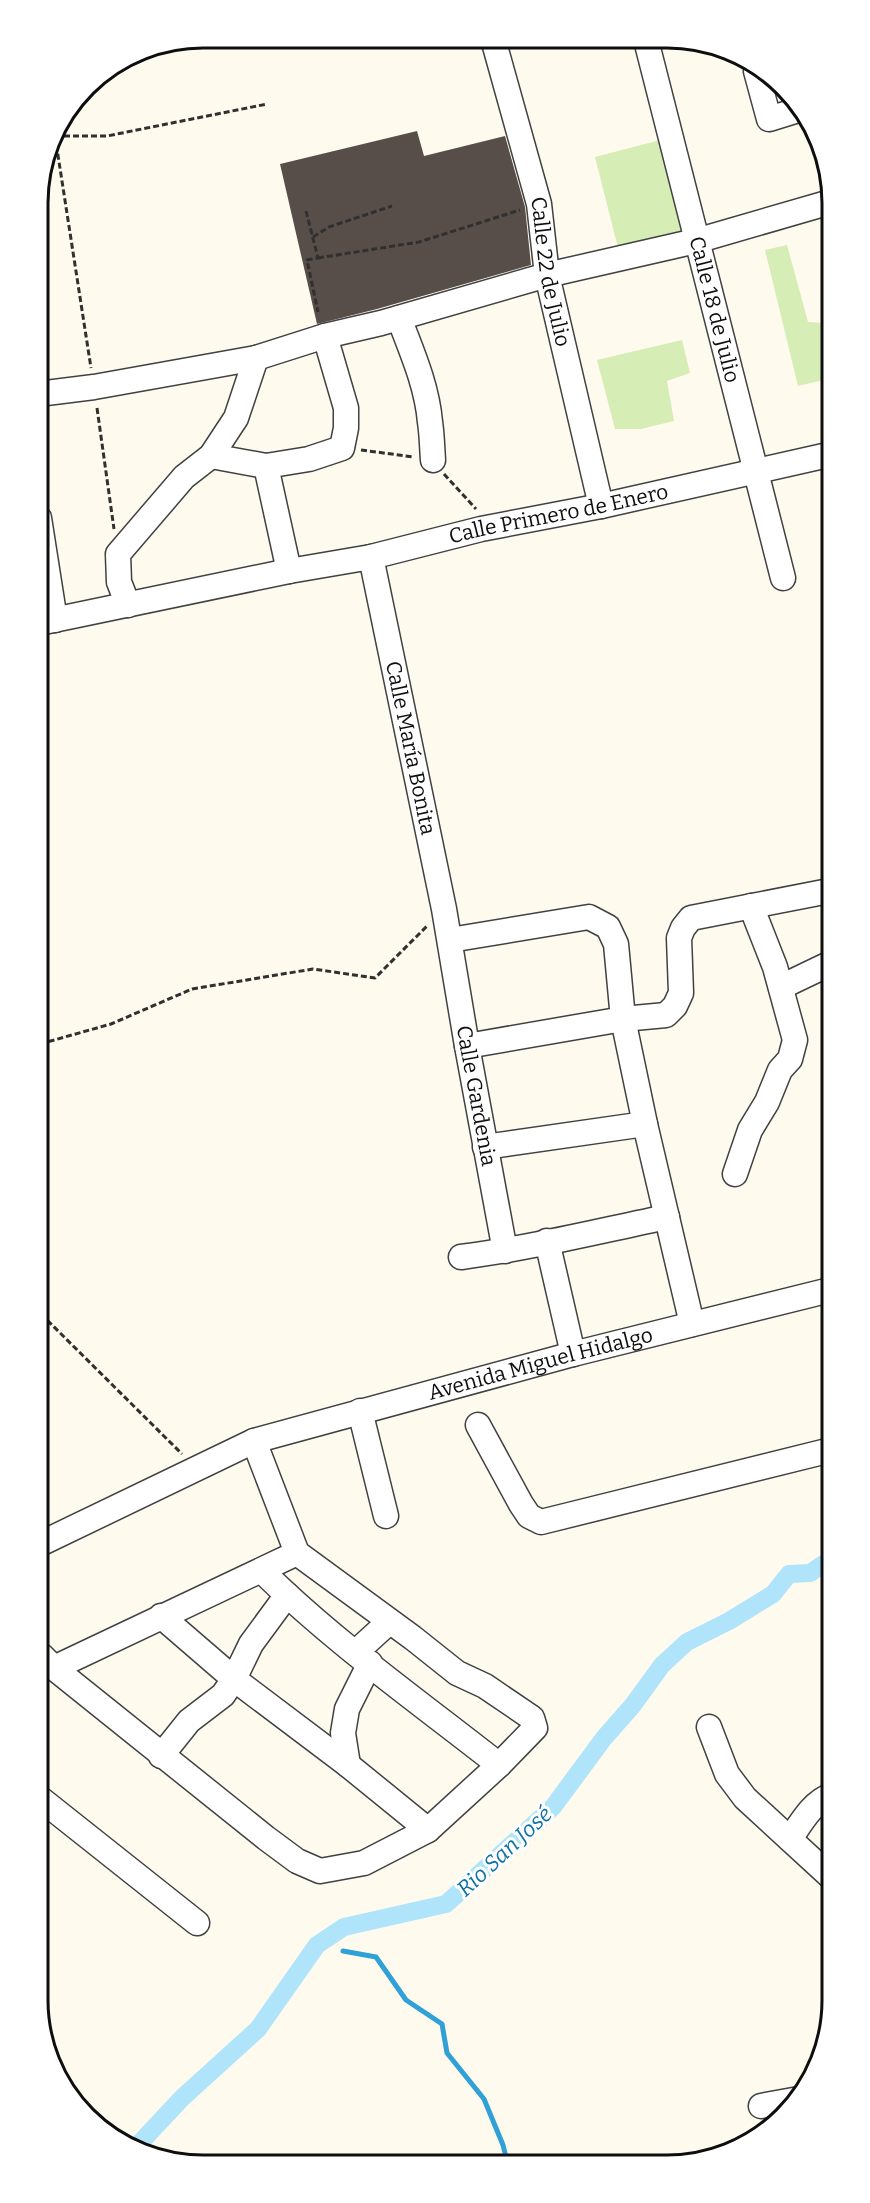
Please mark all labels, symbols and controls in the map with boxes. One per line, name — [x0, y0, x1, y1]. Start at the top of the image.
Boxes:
street label: Calle 22 de Julio — [525, 194, 576, 349]
street label: Calle 18 de Julio — [683, 233, 746, 385]
street label: Calle Primero de Enero — [446, 478, 671, 550]
street label: Calle María Bonita — [380, 659, 441, 838]
street label: Calle Gardenia — [451, 1023, 502, 1169]
street label: Avenida Miguel Hidalgo — [425, 1322, 655, 1406]
water label: Rio San José — [451, 1801, 557, 1902]

